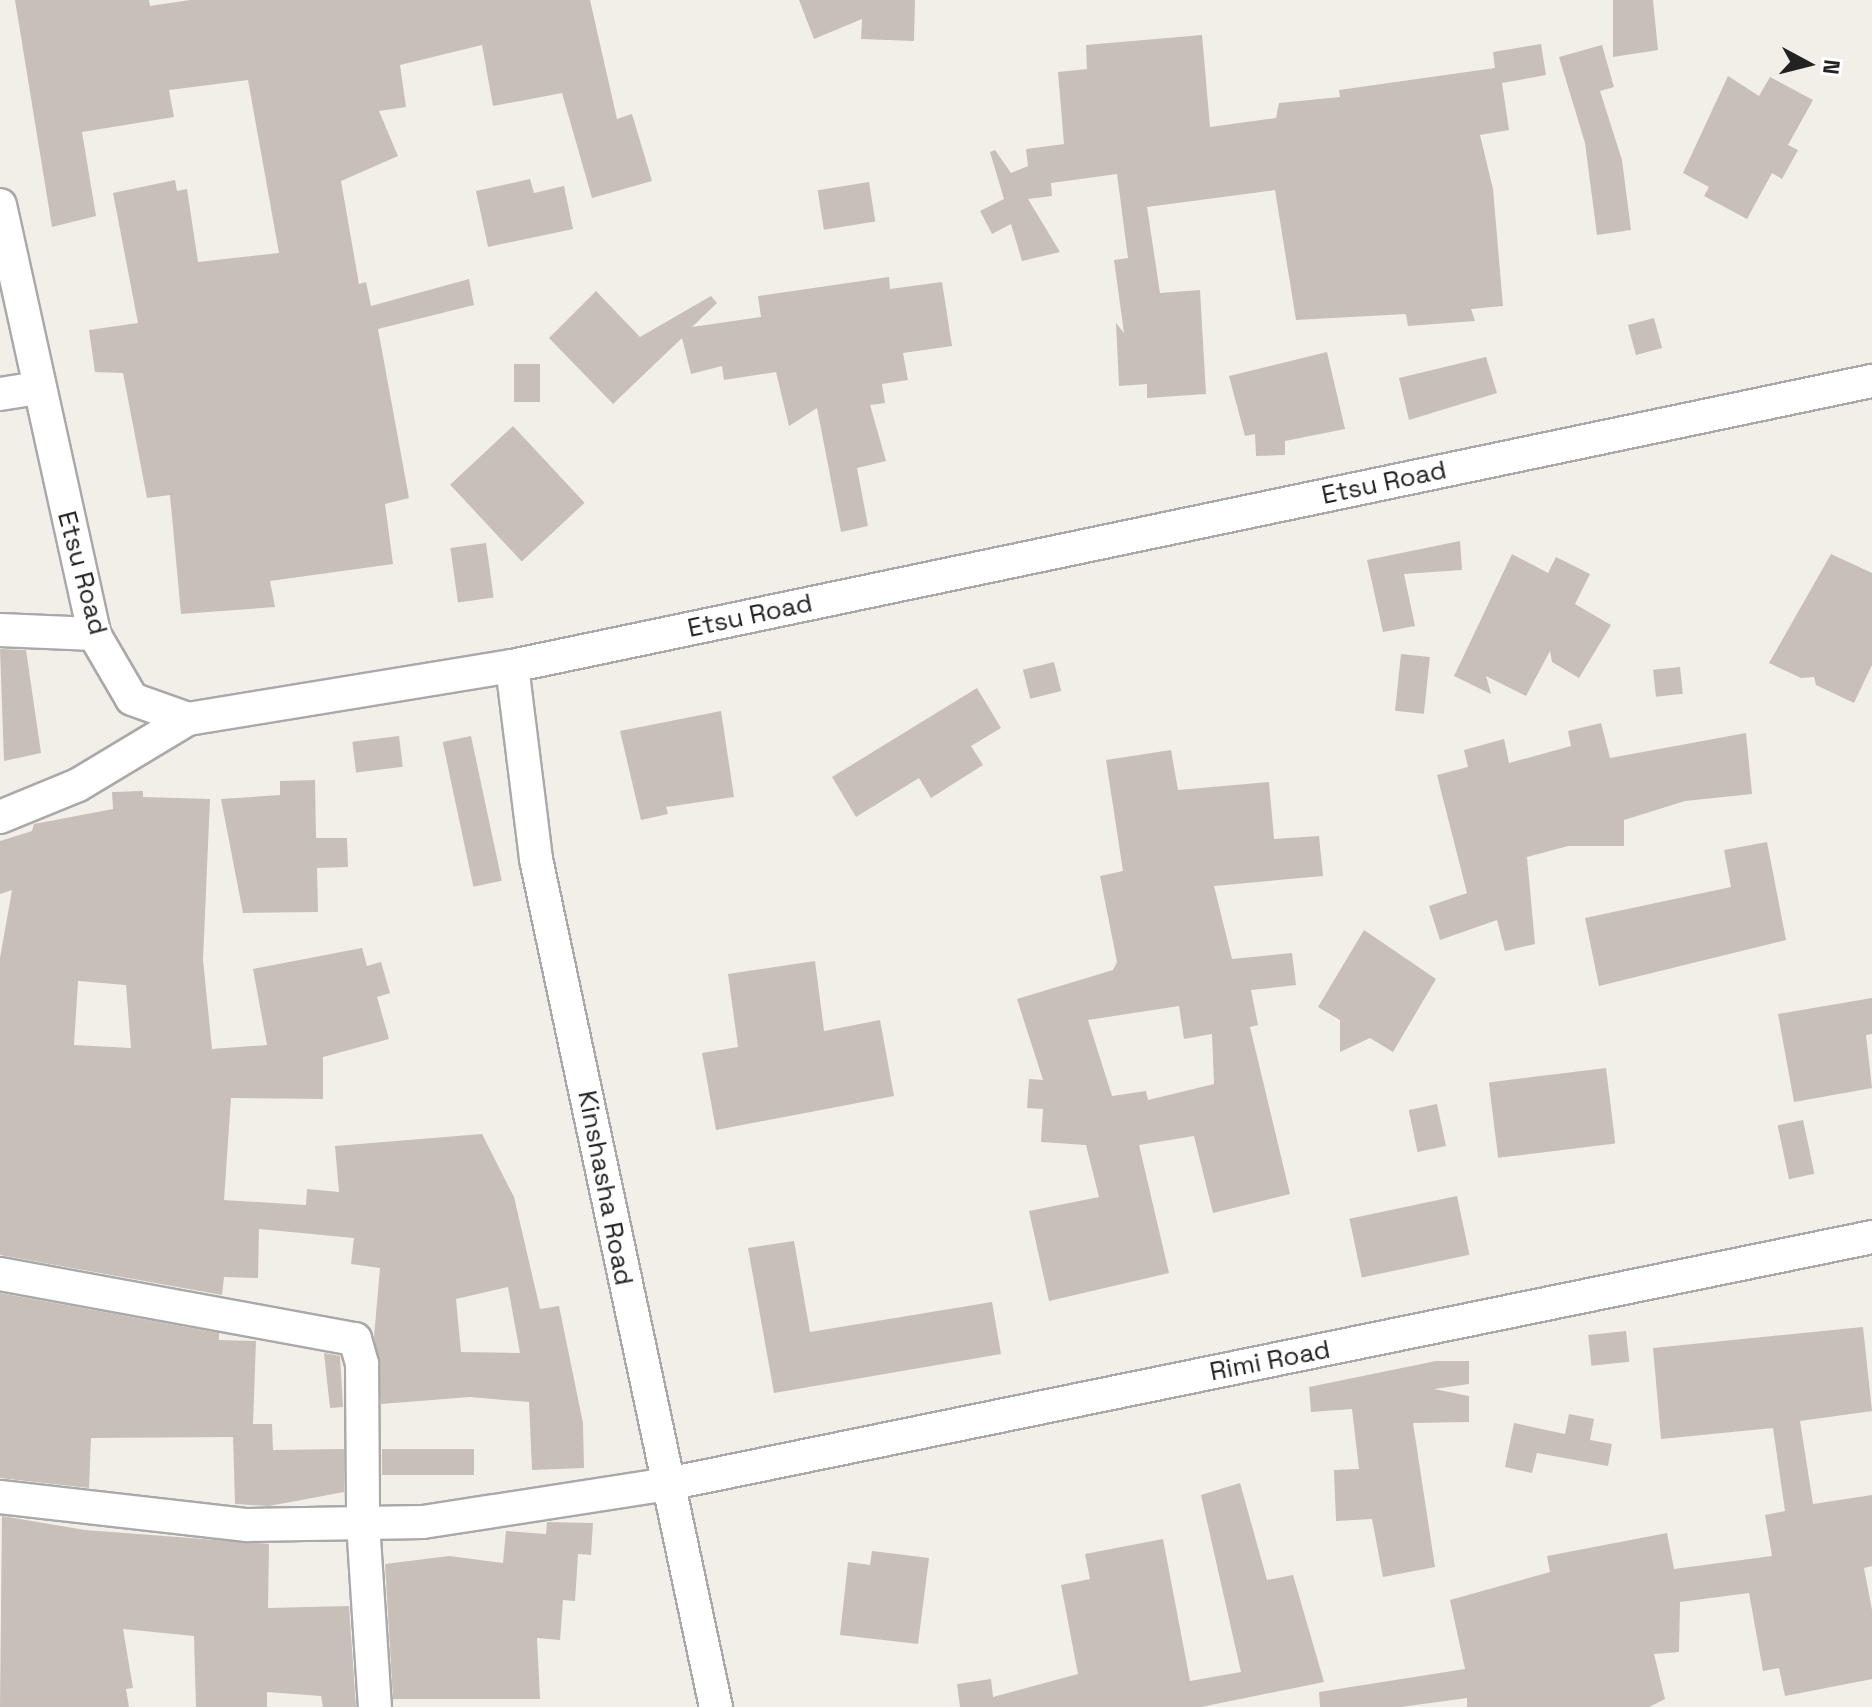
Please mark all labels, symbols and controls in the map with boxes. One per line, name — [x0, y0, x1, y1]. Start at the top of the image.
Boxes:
north arrow — [1768, 24, 1848, 104]
text: N — [1817, 58, 1847, 76]
street label: Etsu Road — [1319, 455, 1449, 511]
street label: Etsu Road — [51, 508, 113, 638]
street label: Etsu Road — [685, 588, 815, 644]
street label: Kinshasha Road — [571, 1088, 639, 1288]
street label: Rimi Road — [1207, 1334, 1333, 1388]

